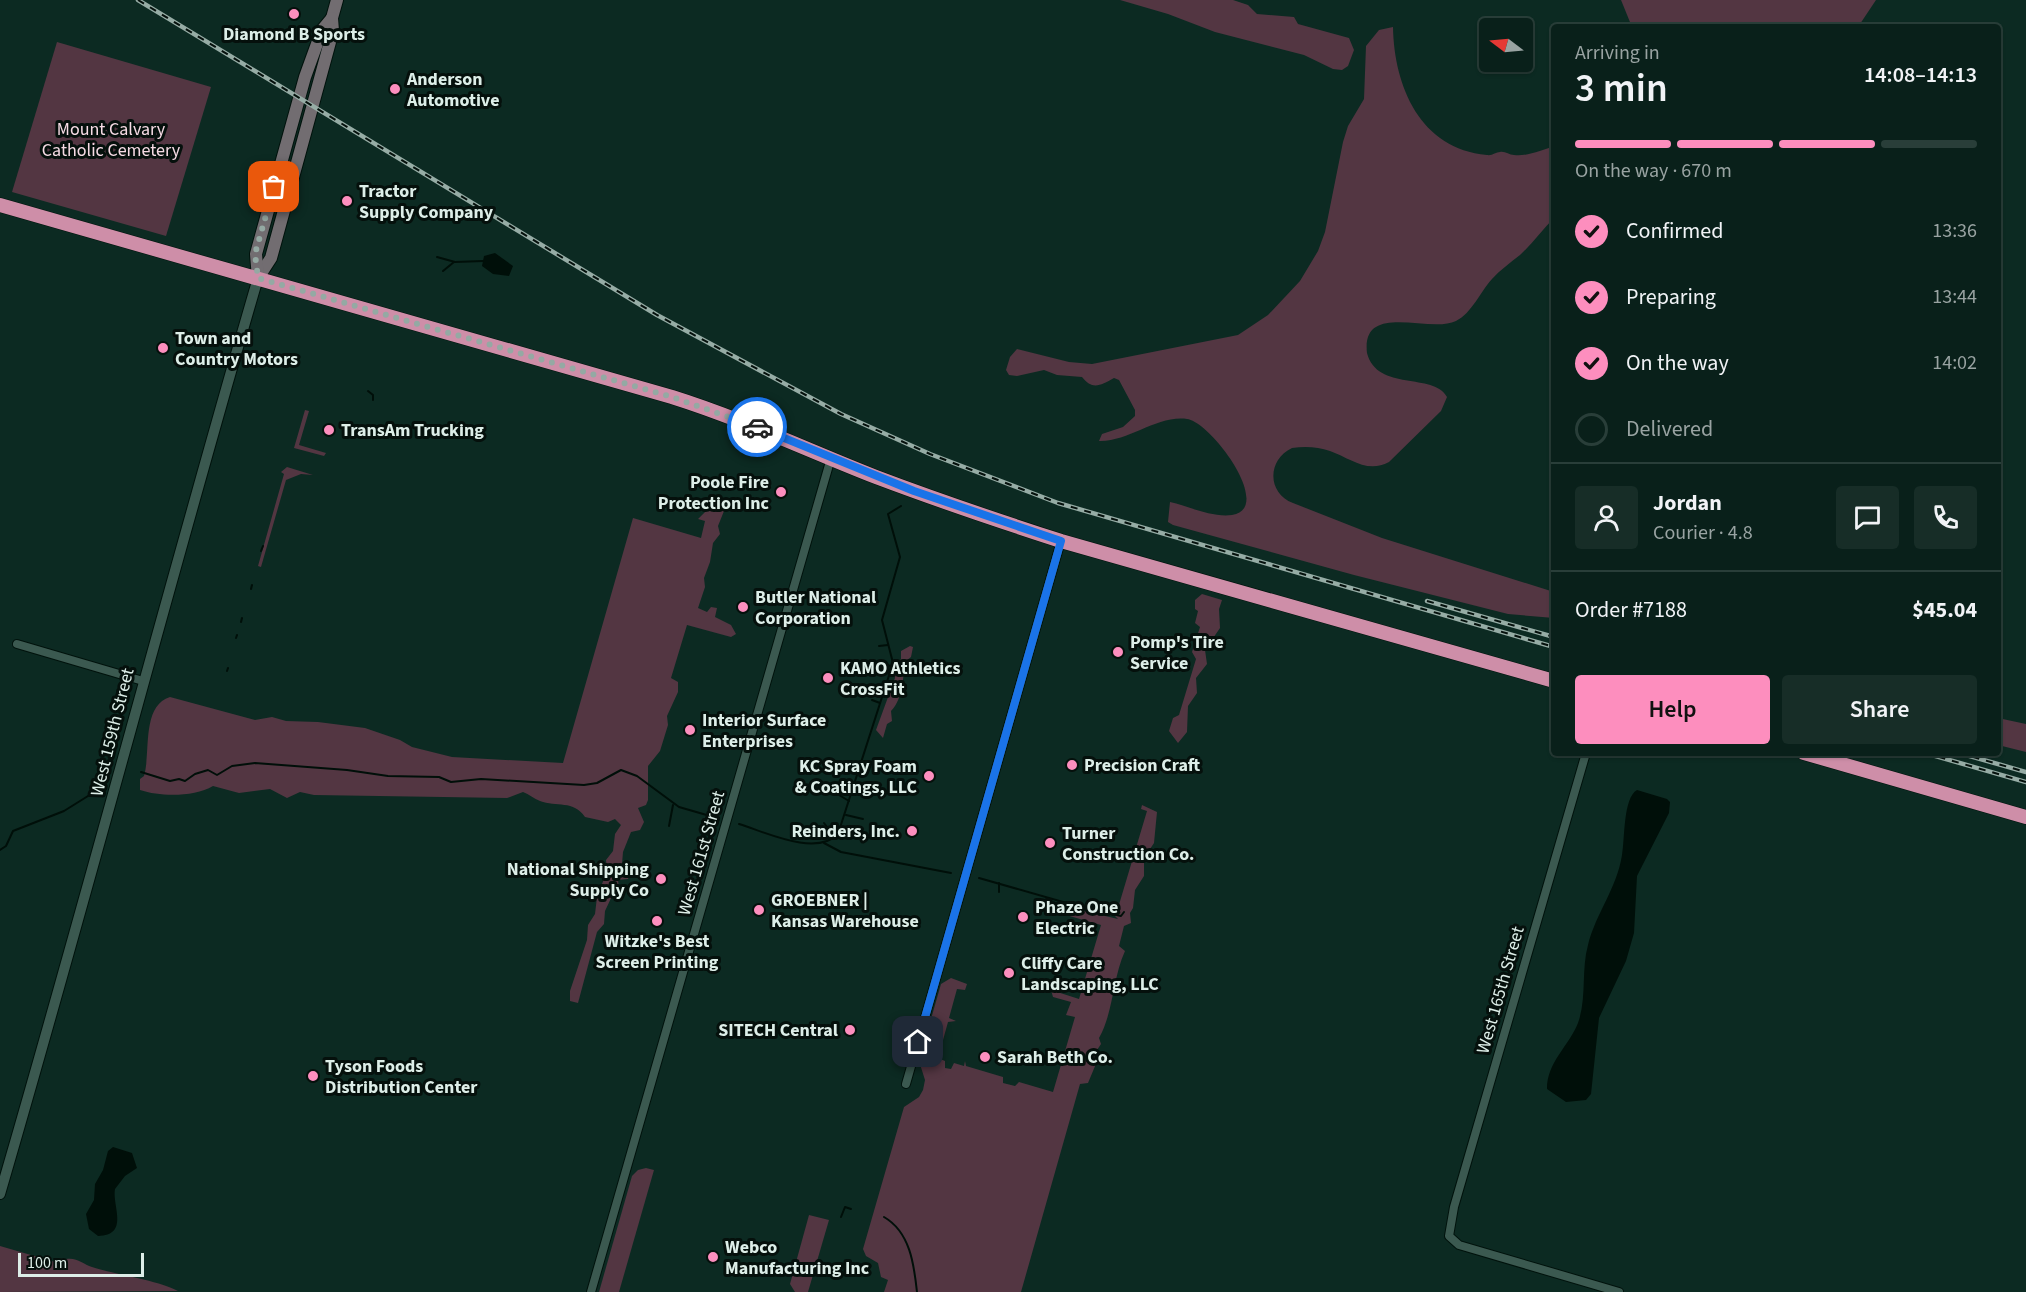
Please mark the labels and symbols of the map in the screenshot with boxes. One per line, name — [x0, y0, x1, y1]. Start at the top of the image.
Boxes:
marker: Diamond B Sports — [287, 7, 301, 21]
north arrow — [1479, 18, 1533, 72]
place label: Diamond B Sports — [223, 22, 365, 47]
place label: Anderson Automotive — [406, 67, 499, 113]
marker: Anderson Automotive — [388, 82, 402, 96]
park label: Mount Calvary Catholic Cemetery — [42, 117, 181, 163]
pin — [248, 161, 299, 212]
place label: Tractor Supply Company — [359, 179, 494, 225]
marker: Tractor Supply Company — [340, 194, 354, 208]
place label: Town and Country Motors — [175, 326, 298, 372]
marker: Town and Country Motors — [156, 341, 170, 355]
courier — [727, 397, 787, 457]
place label: TransAm Trucking — [341, 418, 484, 443]
marker: TransAm Trucking — [322, 423, 336, 437]
place label: Poole Fire Protection Inc — [658, 470, 770, 516]
marker: Poole Fire Protection Inc — [774, 485, 788, 499]
place label: Butler National Corporation — [755, 585, 876, 631]
marker: Butler National Corporation — [736, 600, 750, 614]
place label: Pomp's Tire Service — [1130, 630, 1224, 676]
marker: Pomp's Tire Service — [1111, 645, 1125, 659]
place label: KAMO Athletics CrossFit — [840, 656, 961, 702]
street label: West 159th Street — [84, 665, 141, 799]
marker: KAMO Athletics CrossFit — [821, 671, 835, 685]
place label: Interior Surface Enterprises — [702, 708, 826, 754]
marker: Interior Surface Enterprises — [683, 723, 697, 737]
place label: Precision Craft — [1084, 753, 1201, 778]
place label: KC Spray Foam & Coatings, LLC — [795, 754, 918, 800]
marker: Precision Craft — [1065, 758, 1079, 772]
marker: KC Spray Foam & Coatings, LLC — [922, 769, 936, 783]
street label: West 161st Street — [672, 788, 731, 918]
place label: Reinders, Inc. — [791, 819, 900, 844]
place label: Turner Construction Co. — [1062, 821, 1194, 867]
marker: Reinders, Inc. — [905, 824, 919, 838]
marker: Turner Construction Co. — [1043, 836, 1057, 850]
place label: National Shipping Supply Co — [507, 857, 649, 903]
marker: National Shipping Supply Co — [654, 872, 668, 886]
place label: GROEBNER | Kansas Warehouse — [771, 888, 919, 934]
place label: Phaze One Electric — [1035, 895, 1118, 941]
marker: GROEBNER | Kansas Warehouse — [752, 903, 766, 917]
marker: Phaze One Electric — [1016, 910, 1030, 924]
marker: Witzke's Best Screen Printing — [650, 914, 664, 928]
street label: West 165th Street — [1470, 924, 1531, 1057]
place label: Witzke's Best Screen Printing — [596, 929, 719, 975]
place label: Cliffy Care Landscaping, LLC — [1021, 951, 1159, 997]
marker: Cliffy Care Landscaping, LLC — [1002, 966, 1016, 980]
pin — [892, 1016, 943, 1067]
place label: SITECH Central — [718, 1018, 838, 1043]
marker: SITECH Central — [843, 1023, 857, 1037]
place label: Sarah Beth Co. — [997, 1045, 1113, 1070]
marker: Sarah Beth Co. — [978, 1050, 992, 1064]
place label: Tyson Foods Distribution Center — [325, 1054, 478, 1100]
marker: Tyson Foods Distribution Center — [306, 1069, 320, 1083]
place label: Webco Manufacturing Inc — [725, 1235, 870, 1281]
scale bar — [18, 1250, 144, 1278]
marker: Webco Manufacturing Inc — [706, 1250, 720, 1264]

